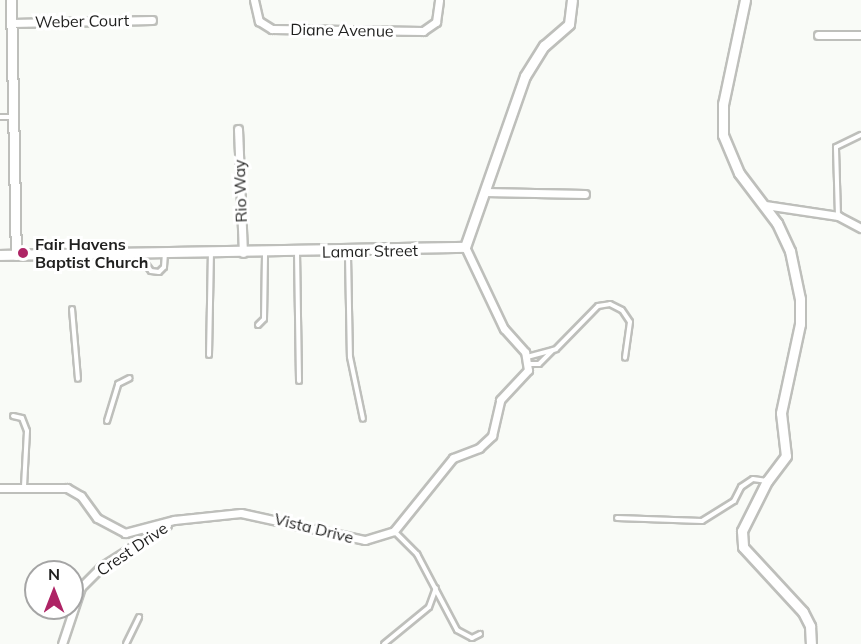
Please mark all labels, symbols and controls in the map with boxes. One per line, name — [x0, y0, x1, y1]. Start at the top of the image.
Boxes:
street label: Weber Court — [35, 11, 129, 31]
street label: Diane Avenue — [290, 19, 394, 41]
street label: Rio Way — [229, 159, 251, 223]
place label: Fair Havens Baptist Church — [35, 234, 148, 272]
street label: Lamar Street — [322, 241, 418, 261]
marker: Fair Havens Baptist Church — [16, 246, 30, 260]
street label: Vista Drive — [272, 509, 356, 547]
street label: Crest Drive — [93, 518, 171, 580]
north arrow — [24, 560, 84, 620]
text: N — [48, 564, 60, 584]

